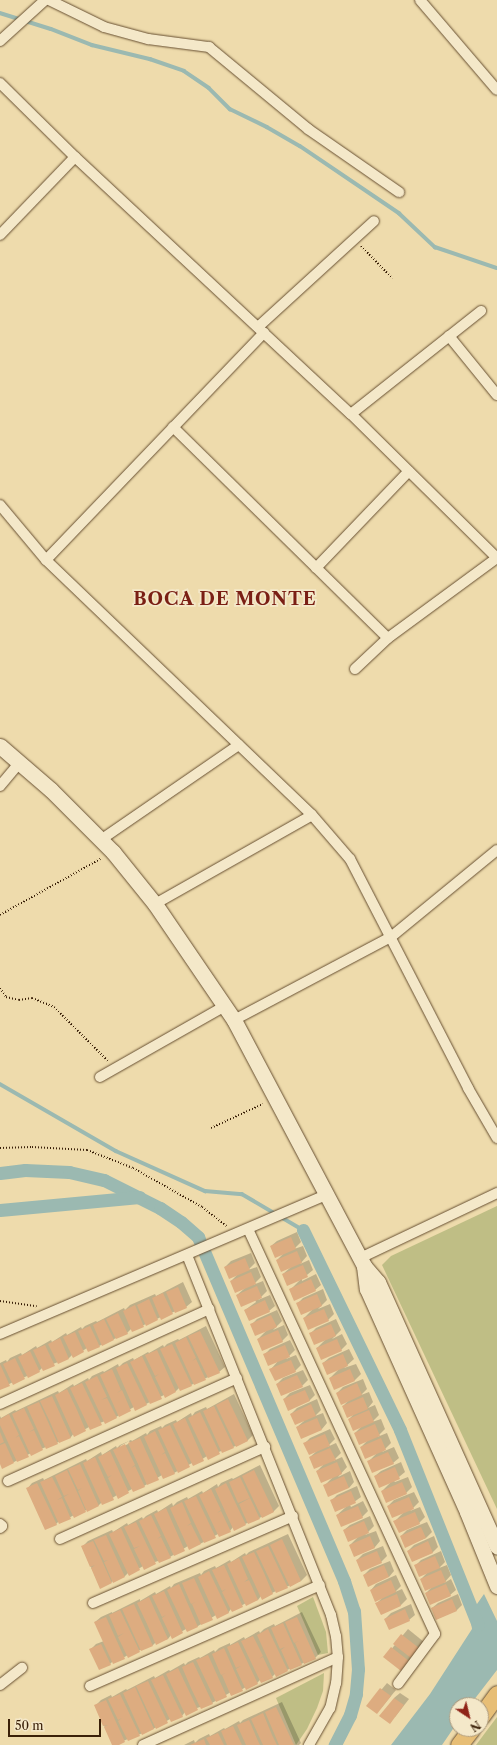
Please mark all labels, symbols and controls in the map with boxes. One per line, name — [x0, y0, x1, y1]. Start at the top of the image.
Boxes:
district label: BOCA DE MONTE — [133, 588, 317, 610]
north arrow — [449, 1697, 489, 1737]
scale bar — [10, 1711, 103, 1737]
text: 50 m — [15, 1718, 44, 1733]
text: N — [467, 1718, 483, 1734]

